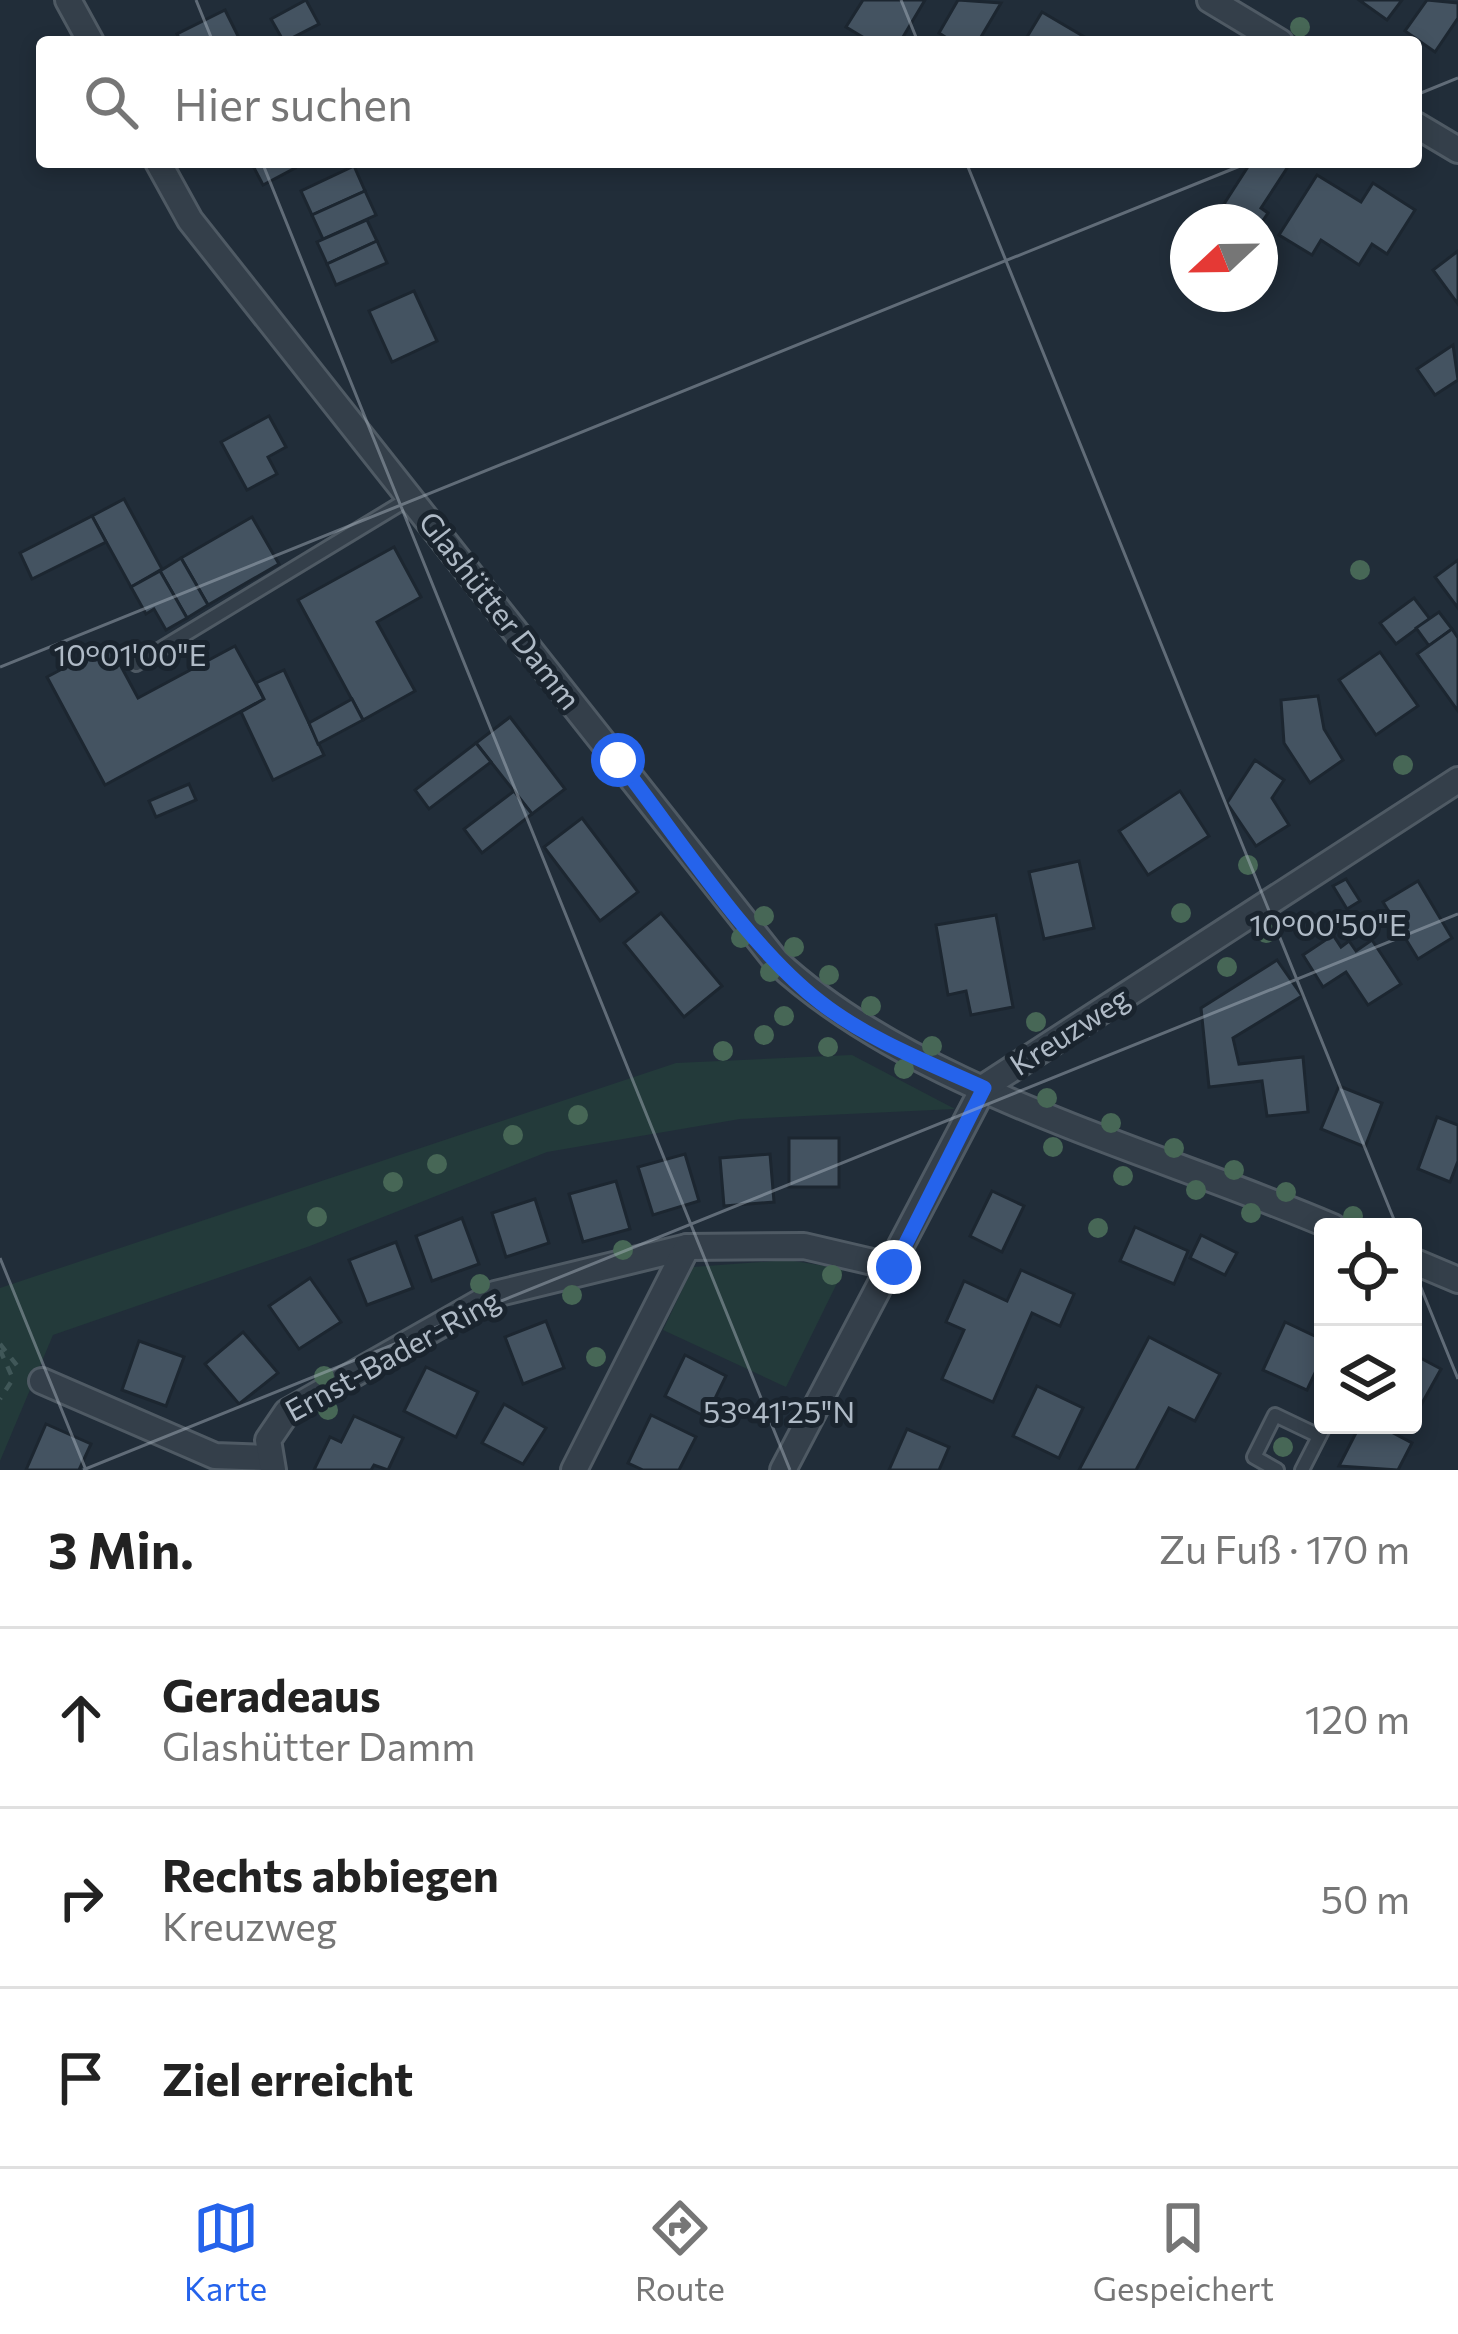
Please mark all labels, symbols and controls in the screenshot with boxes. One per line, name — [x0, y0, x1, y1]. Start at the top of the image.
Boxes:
search box — [36, 36, 1422, 168]
icon: search — [78, 69, 144, 135]
text: Hier suchen — [174, 75, 413, 130]
north arrow — [1170, 204, 1278, 312]
street label: Glashütter Damm — [412, 503, 590, 716]
text: 10°01'00"E — [53, 635, 207, 672]
route start — [591, 733, 645, 787]
text: 10°00'50"E — [1249, 905, 1407, 942]
street label: Kreuzweg — [1002, 978, 1135, 1082]
map controls — [1314, 1218, 1422, 1434]
button: locate — [1314, 1218, 1422, 1326]
route end — [867, 1240, 921, 1294]
street label: Ernst-Bader-Ring — [278, 1280, 506, 1428]
button: layers — [1314, 1326, 1422, 1434]
text: 53°41'25"N — [703, 1392, 855, 1429]
text: 3 Min. — [48, 1517, 194, 1580]
text: Zu Fuß · 170 m — [1159, 1524, 1410, 1572]
text: Geradeaus — [162, 1666, 381, 1721]
icon: ahead — [48, 1685, 114, 1751]
text: 120 m — [1305, 1694, 1410, 1742]
text: Glashütter Damm — [162, 1721, 475, 1769]
text: Rechts abbiegen — [162, 1846, 499, 1901]
icon: right — [48, 1865, 114, 1931]
text: 50 m — [1321, 1874, 1410, 1922]
text: Kreuzweg — [162, 1901, 337, 1949]
icon: arrive — [48, 2045, 114, 2111]
text: Ziel erreicht — [162, 2050, 413, 2105]
tab: Karte — [184, 2195, 267, 2308]
tab: Route — [635, 2195, 725, 2308]
tab: Gespeichert — [1093, 2195, 1274, 2308]

